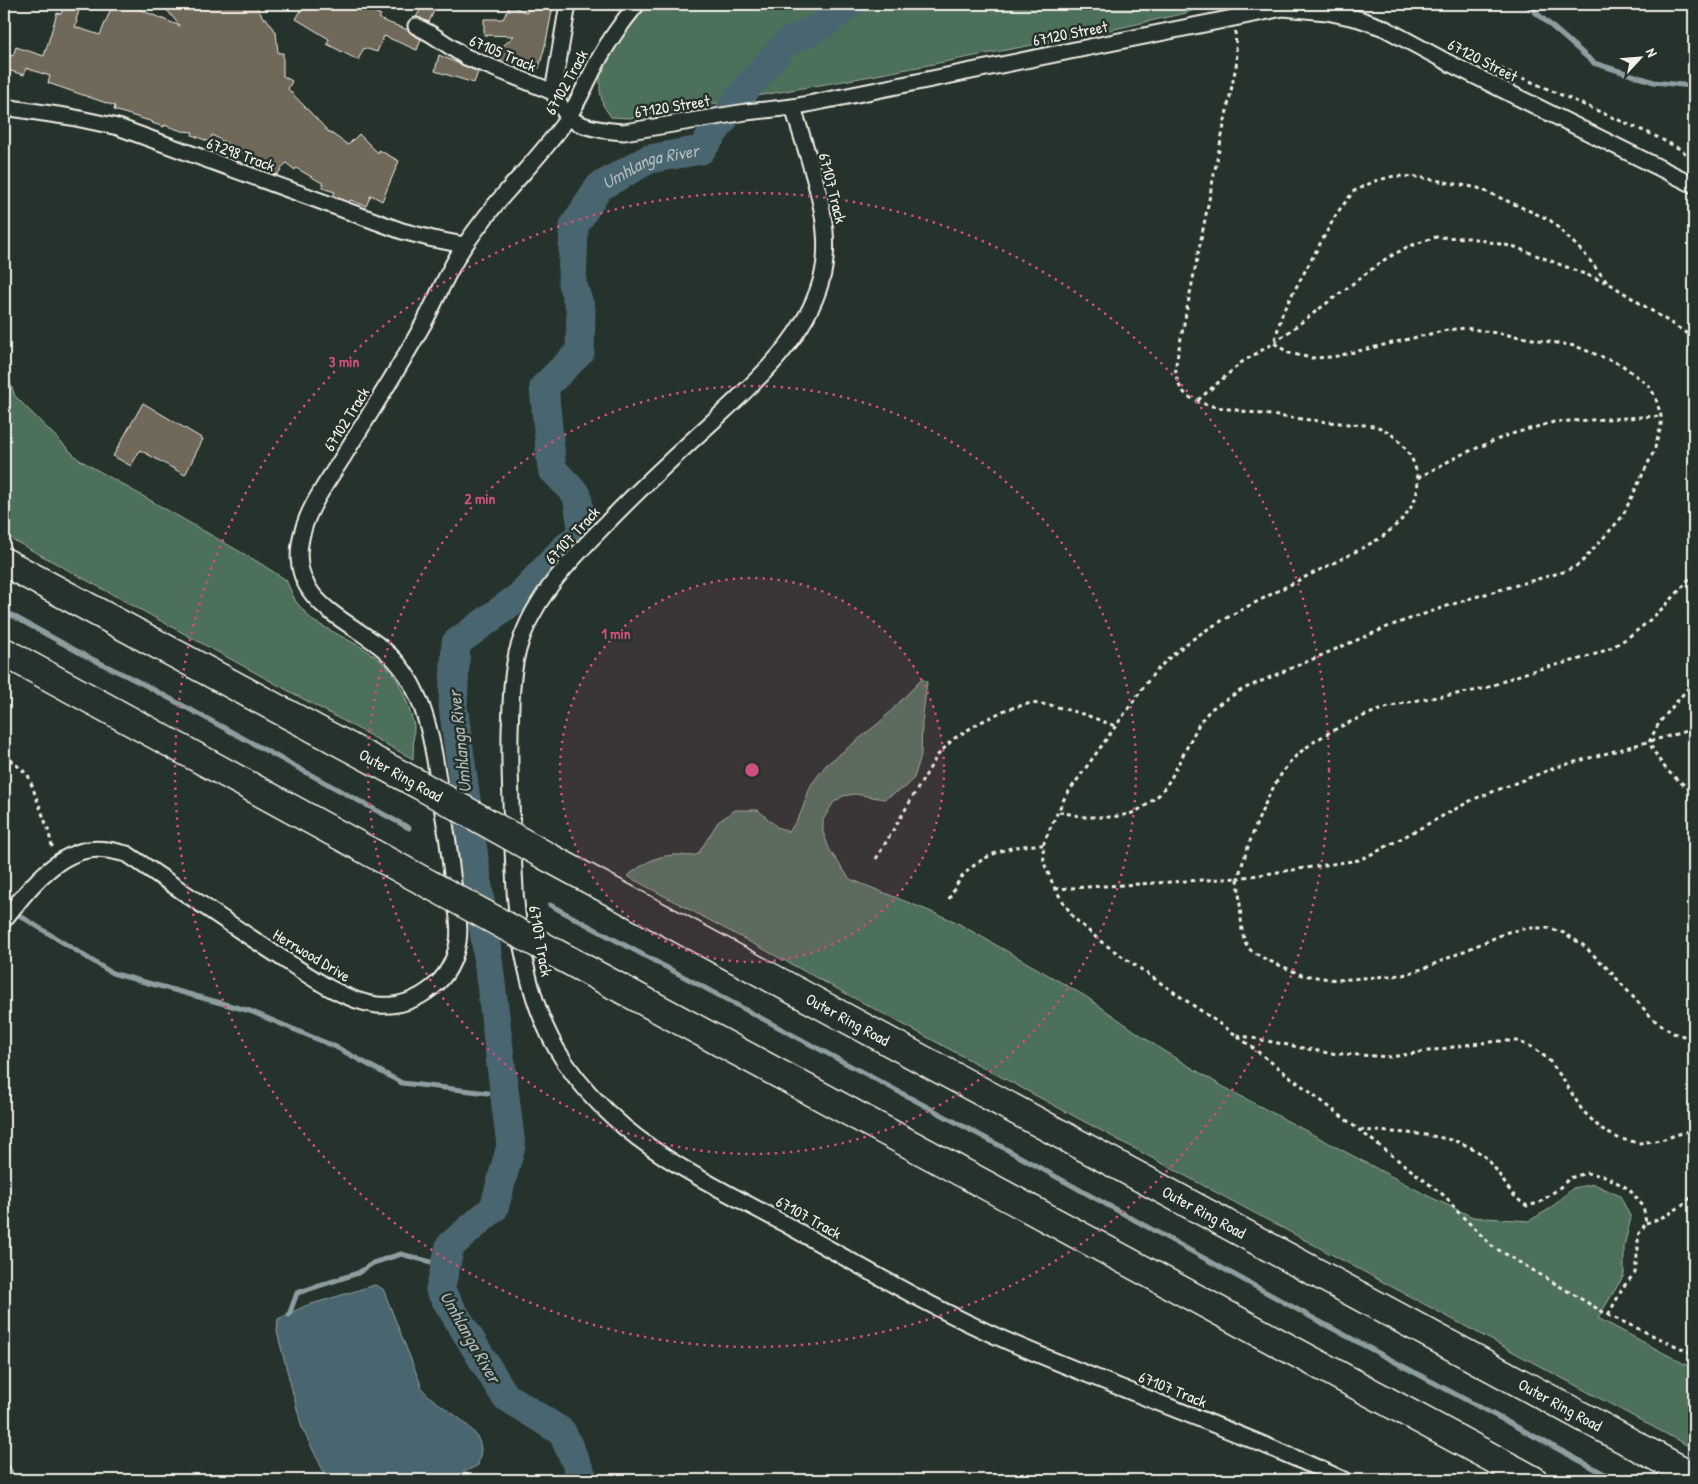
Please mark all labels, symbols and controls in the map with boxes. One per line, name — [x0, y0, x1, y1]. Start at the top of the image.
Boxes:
street label: 67120 Street — [1031, 15, 1110, 51]
street label: 67105 Track — [466, 29, 540, 77]
north arrow — [1616, 32, 1666, 82]
street label: 67120 Street — [1444, 33, 1522, 87]
street label: 67102 Track — [539, 45, 593, 118]
text: N — [1642, 45, 1663, 60]
street label: 67120 Street — [633, 89, 712, 123]
street label: 67298 Track — [204, 132, 278, 177]
water label: Umhlanga River — [597, 137, 703, 195]
street label: 67107 Track — [814, 151, 852, 226]
text: 3 min — [329, 351, 359, 372]
street label: 67102 Track — [318, 383, 374, 455]
text: 2 min — [465, 488, 496, 509]
street label: 67107 Track — [540, 501, 605, 569]
text: 1 min — [601, 623, 631, 644]
water label: Umhlanga River — [442, 688, 477, 794]
street label: Outer Ring Road — [355, 743, 447, 807]
centre of rings — [743, 761, 761, 779]
street label: 67107 Track — [524, 904, 558, 979]
street label: Herrwood Drive — [269, 923, 355, 987]
street label: Outer Ring Road — [802, 988, 894, 1051]
street label: Outer Ring Road — [1158, 1180, 1250, 1244]
street label: 67107 Track — [772, 1190, 846, 1244]
water label: Umhlanga River — [434, 1286, 508, 1389]
street label: 67107 Track — [1136, 1365, 1211, 1413]
street label: Outer Ring Road — [1515, 1373, 1606, 1436]

